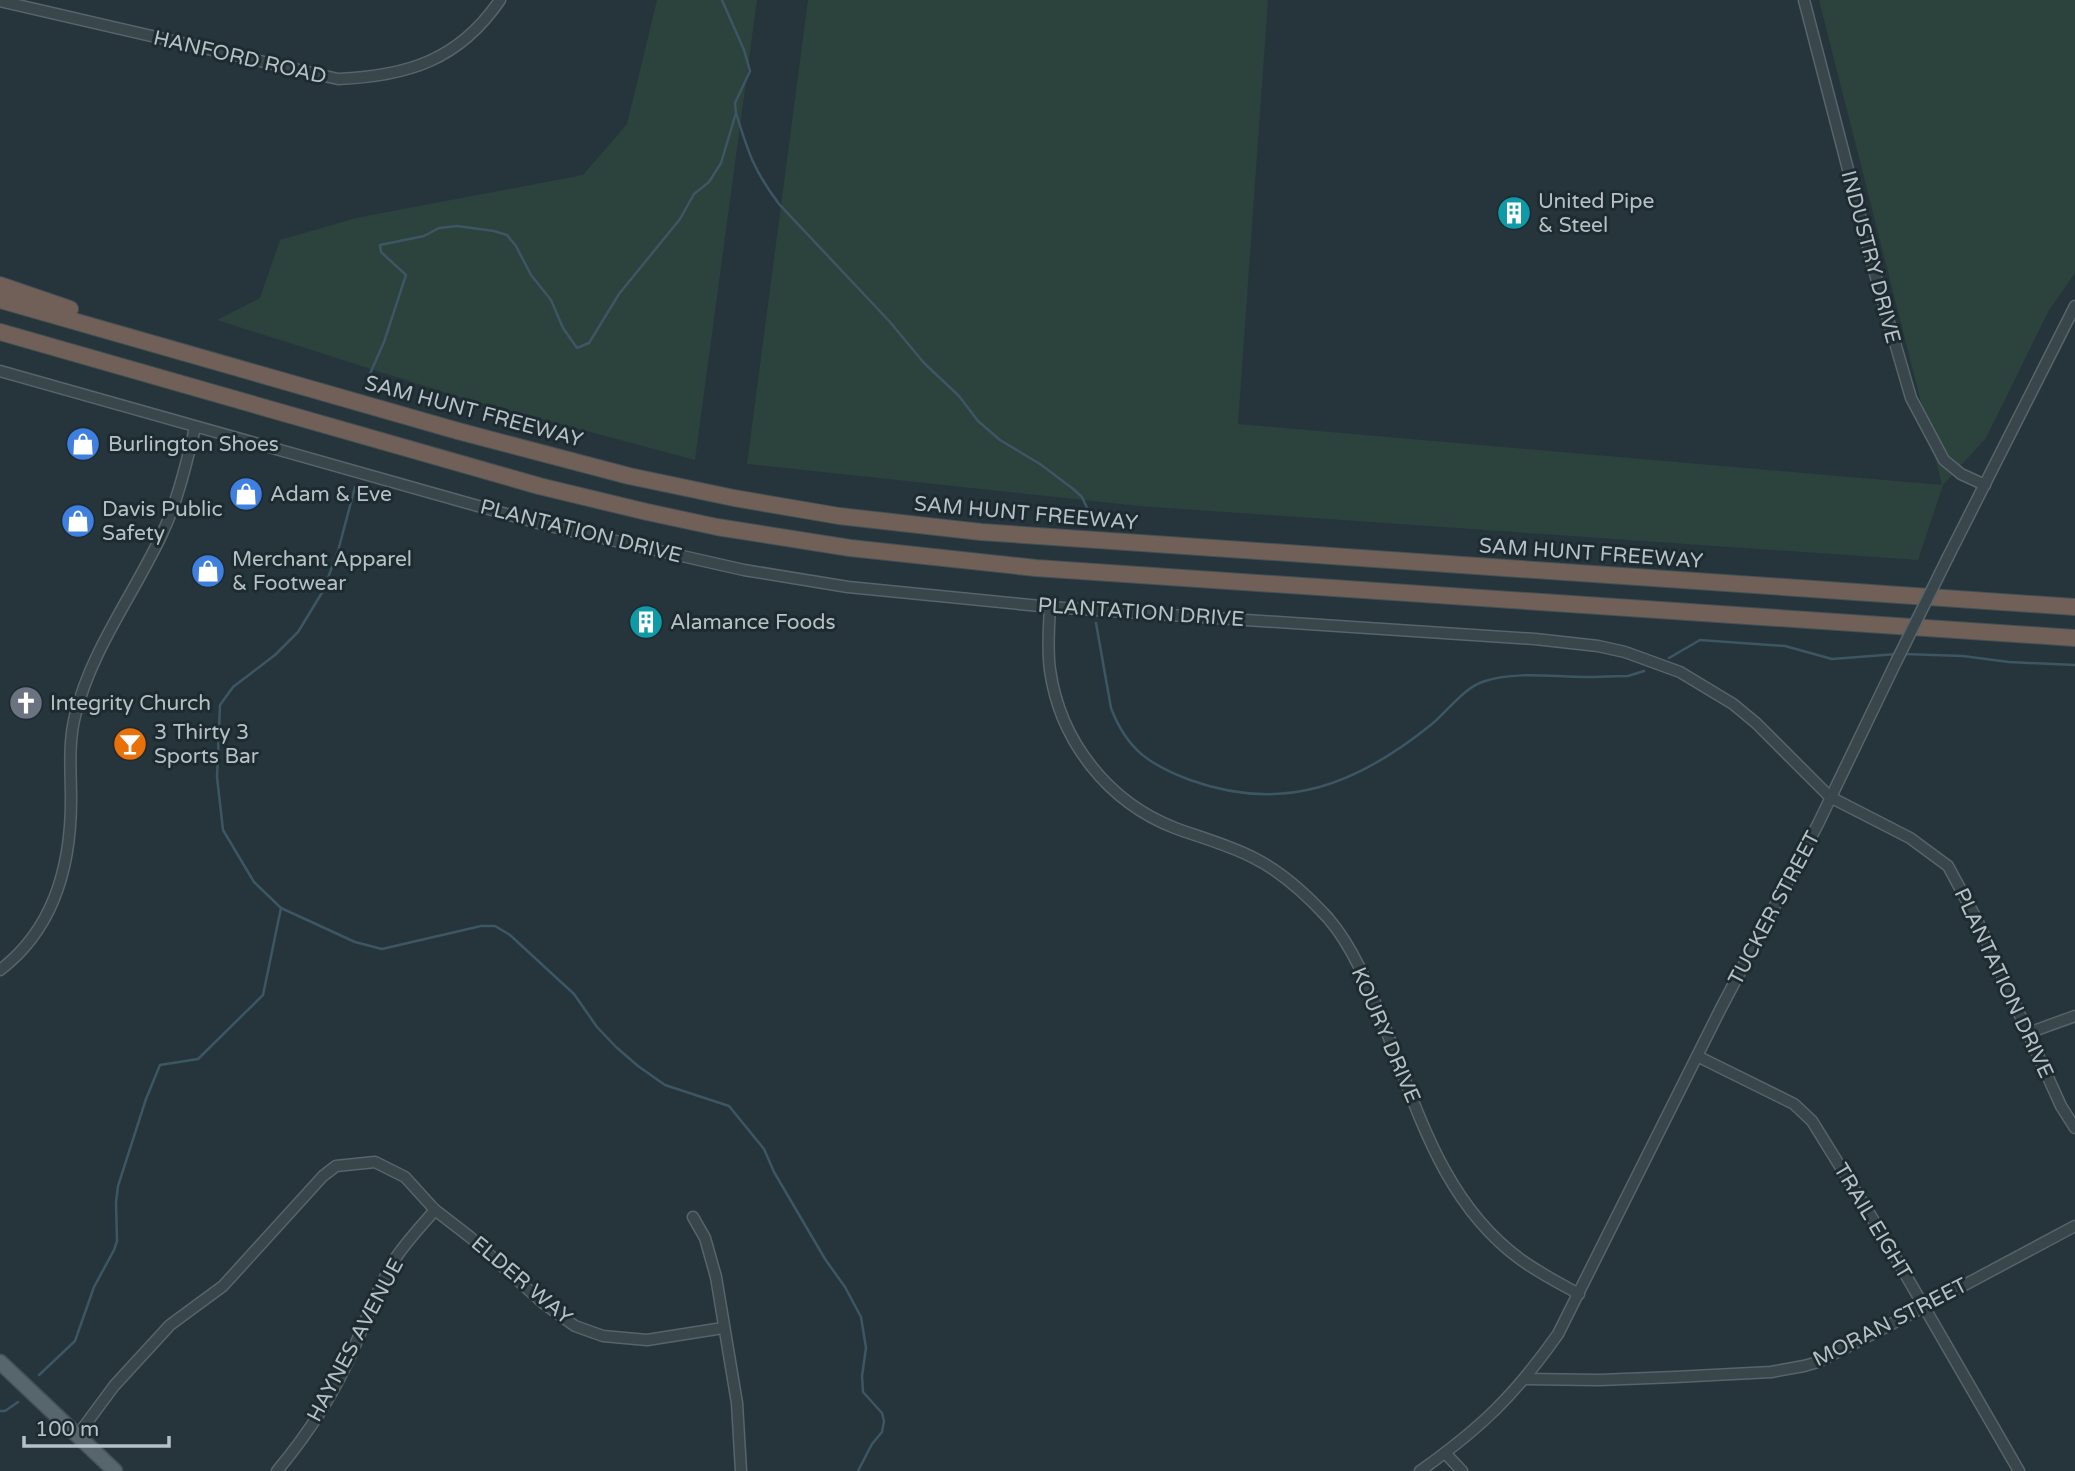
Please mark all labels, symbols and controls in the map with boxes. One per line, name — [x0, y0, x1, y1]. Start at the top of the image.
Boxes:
street label: HANFORD ROAD — [151, 25, 329, 90]
street label: INDUSTRY DRIVE — [1835, 168, 1906, 346]
place label: United Pipe & Steel — [1538, 189, 1654, 238]
building icon: United Pipe & Steel — [1495, 194, 1533, 232]
street label: SAM HUNT FREEWAY — [362, 370, 586, 453]
shop icon: Burlington Shoes — [64, 425, 102, 463]
place label: Burlington Shoes — [108, 432, 279, 457]
shop icon: Adam & Eve — [227, 475, 265, 513]
place label: Adam & Eve — [270, 482, 392, 507]
street label: SAM HUNT FREEWAY — [913, 491, 1139, 536]
street label: PLANTATION DRIVE — [477, 494, 684, 569]
place label: Davis Public Safety — [102, 497, 223, 546]
shop icon: Davis Public Safety — [59, 502, 97, 540]
street label: SAM HUNT FREEWAY — [1478, 533, 1704, 574]
place label: Merchant Apparel & Footwear — [232, 547, 412, 596]
shop icon: Merchant Apparel & Footwear — [189, 552, 227, 590]
street label: PLANTATION DRIVE — [1037, 593, 1245, 632]
building icon: Alamance Foods — [627, 603, 665, 641]
place label: Alamance Foods — [670, 610, 836, 635]
church icon: Integrity Church — [7, 684, 45, 722]
place label: Integrity Church — [50, 691, 211, 716]
place label: 3 Thirty 3 Sports Bar — [154, 720, 259, 769]
bar icon: 3 Thirty 3 Sports Bar — [111, 725, 149, 763]
street label: TUCKER STREET — [1723, 827, 1826, 989]
street label: PLANTATION DRIVE — [1948, 884, 2059, 1082]
street label: KOURY DRIVE — [1346, 964, 1425, 1107]
street label: TRAIL EIGHT — [1828, 1159, 1917, 1284]
street label: ELDER WAY — [466, 1231, 577, 1330]
street label: HAYNES AVENUE — [302, 1254, 409, 1426]
street label: MORAN STREET — [1809, 1273, 1972, 1372]
scale bar — [24, 1404, 170, 1448]
text: 100 m — [35, 1417, 99, 1442]

